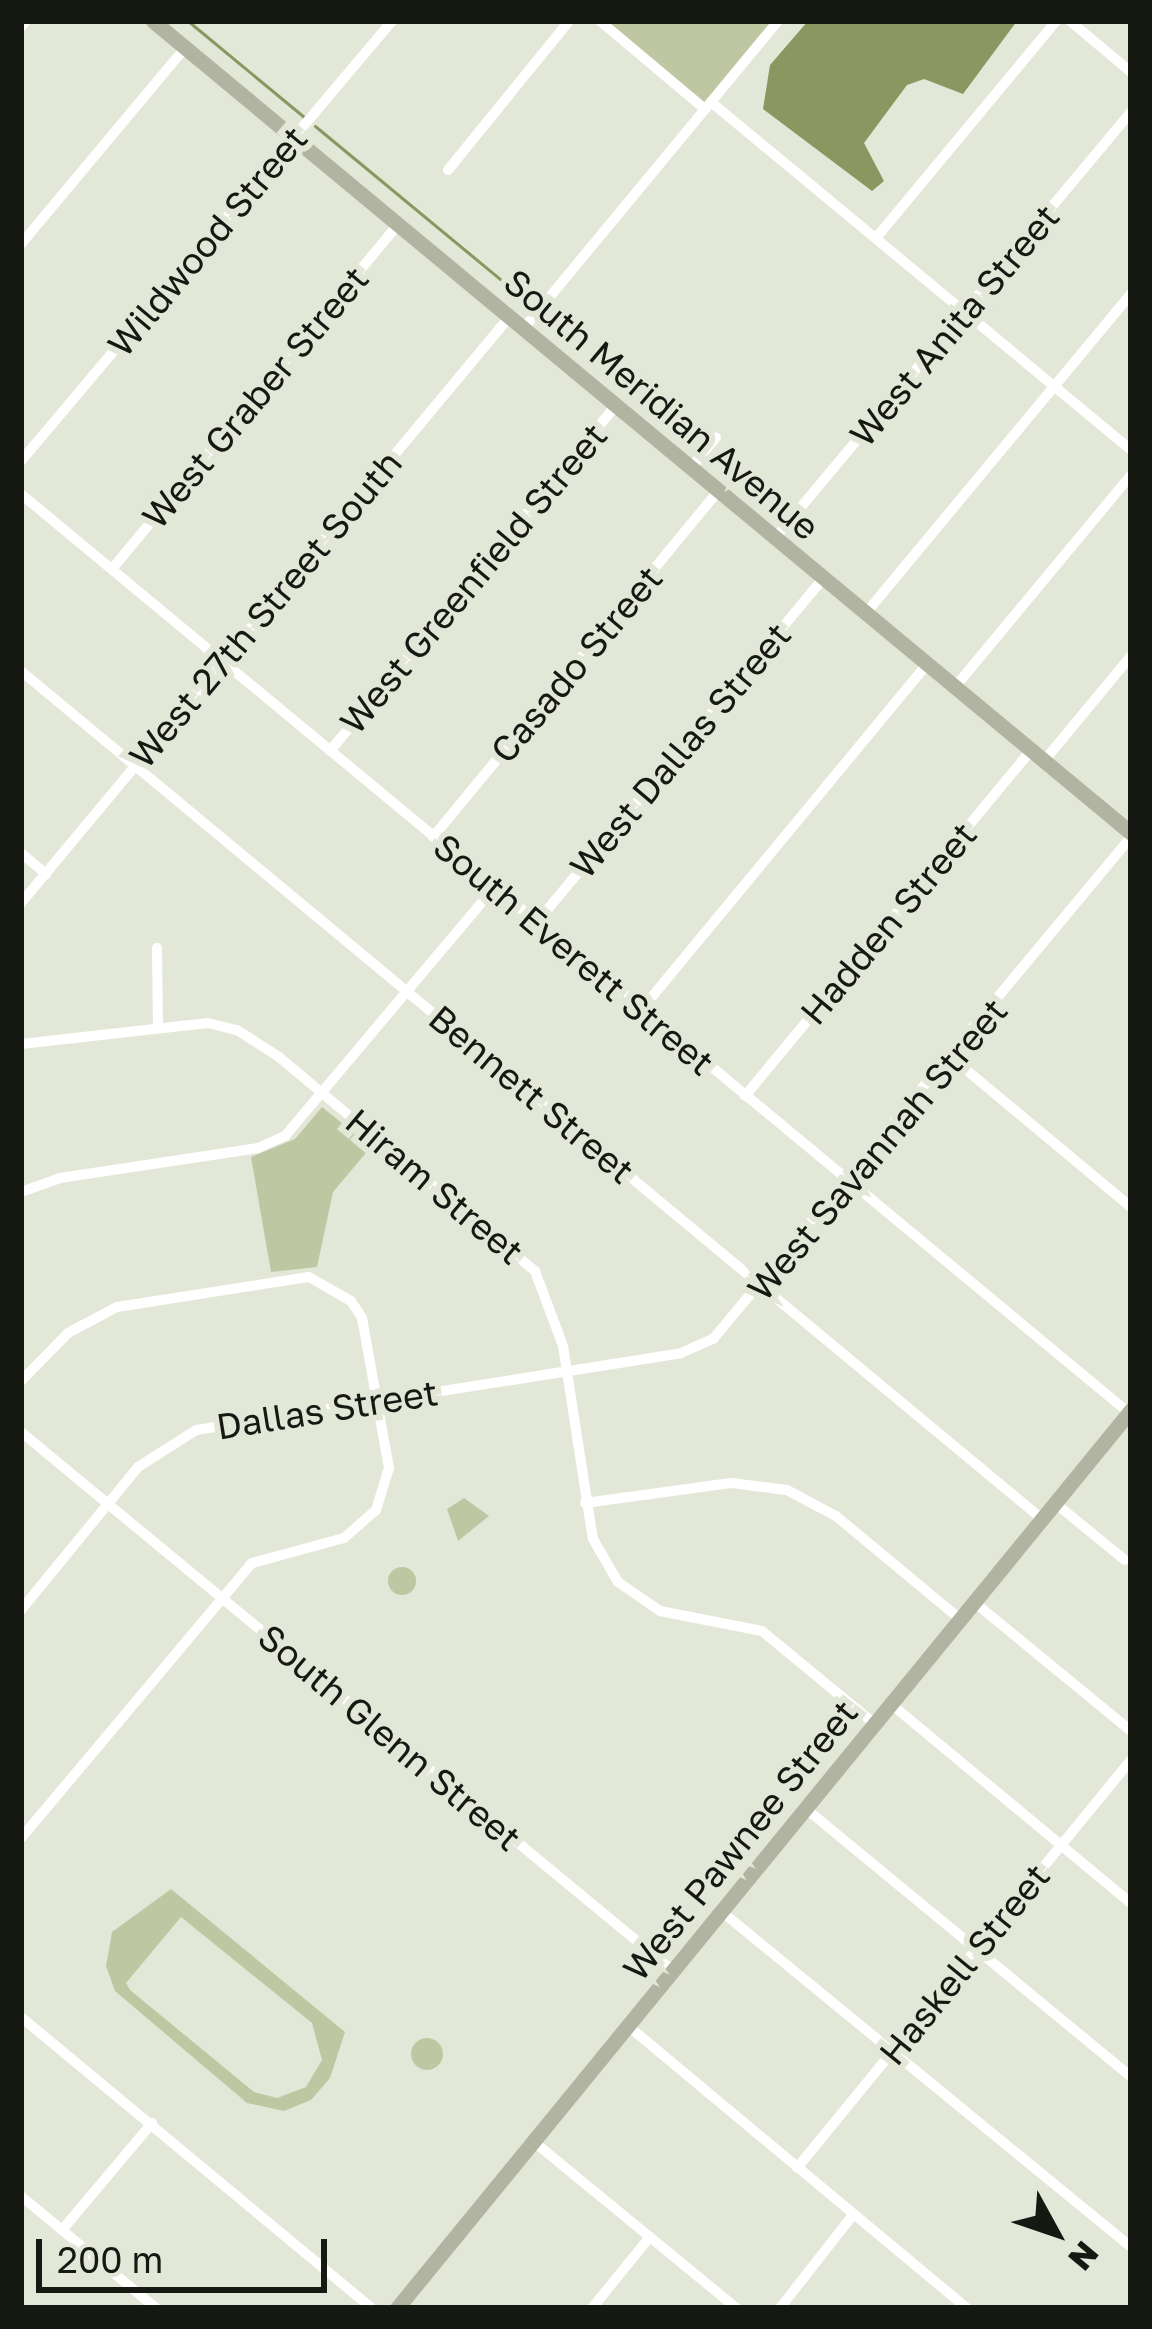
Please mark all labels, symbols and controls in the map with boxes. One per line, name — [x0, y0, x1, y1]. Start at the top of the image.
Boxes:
street label: Wildwood Street — [98, 117, 316, 365]
street label: West Anita Street — [840, 195, 1068, 455]
street label: West Graber Street — [133, 257, 377, 537]
street label: South Meridian Avenue — [496, 260, 828, 548]
street label: West Greenfield Street — [330, 414, 616, 742]
street label: West 27th Street South — [120, 442, 410, 776]
street label: Casado Street — [481, 557, 671, 771]
street label: West Dallas Street — [561, 614, 799, 886]
street label: Hadden Street — [791, 813, 985, 1033]
street label: South Everett Street — [425, 824, 723, 1084]
street label: West Savannah Street — [738, 989, 1016, 1309]
street label: Bennett Street — [421, 996, 643, 1192]
street label: Hiram Street — [337, 1099, 533, 1273]
street label: Dallas Street — [213, 1370, 441, 1448]
street label: South Glenn Street — [250, 1615, 530, 1859]
street label: West Pawnee Street — [614, 1691, 866, 1989]
street label: Haskell Street — [870, 1855, 1058, 2073]
north arrow — [996, 2173, 1116, 2293]
scale bar — [42, 2215, 333, 2289]
text: N — [1061, 2234, 1107, 2279]
text: 200 m — [57, 2238, 163, 2281]

